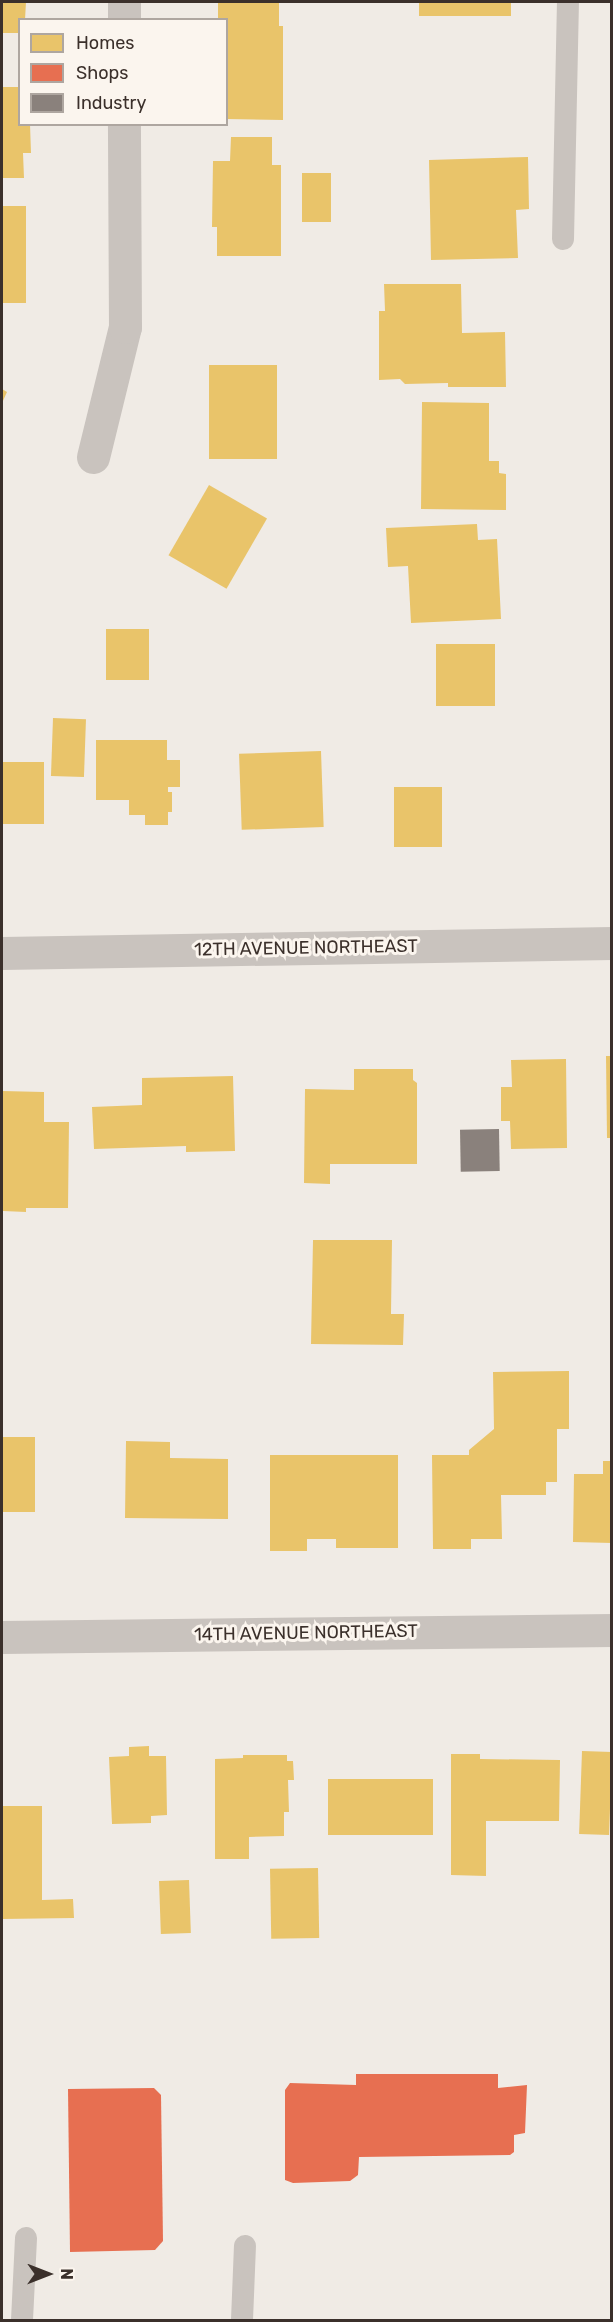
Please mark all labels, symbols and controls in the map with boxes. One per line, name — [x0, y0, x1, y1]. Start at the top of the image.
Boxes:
legend — [18, 18, 228, 126]
text: Homes — [76, 32, 134, 54]
text: Shops — [76, 62, 128, 84]
text: Industry — [76, 92, 146, 114]
street label: 12TH AVENUE NORTHEAST — [194, 935, 418, 961]
street label: 14TH AVENUE NORTHEAST — [194, 1620, 418, 1646]
north arrow — [18, 2244, 78, 2304]
text: N — [57, 2268, 76, 2280]

